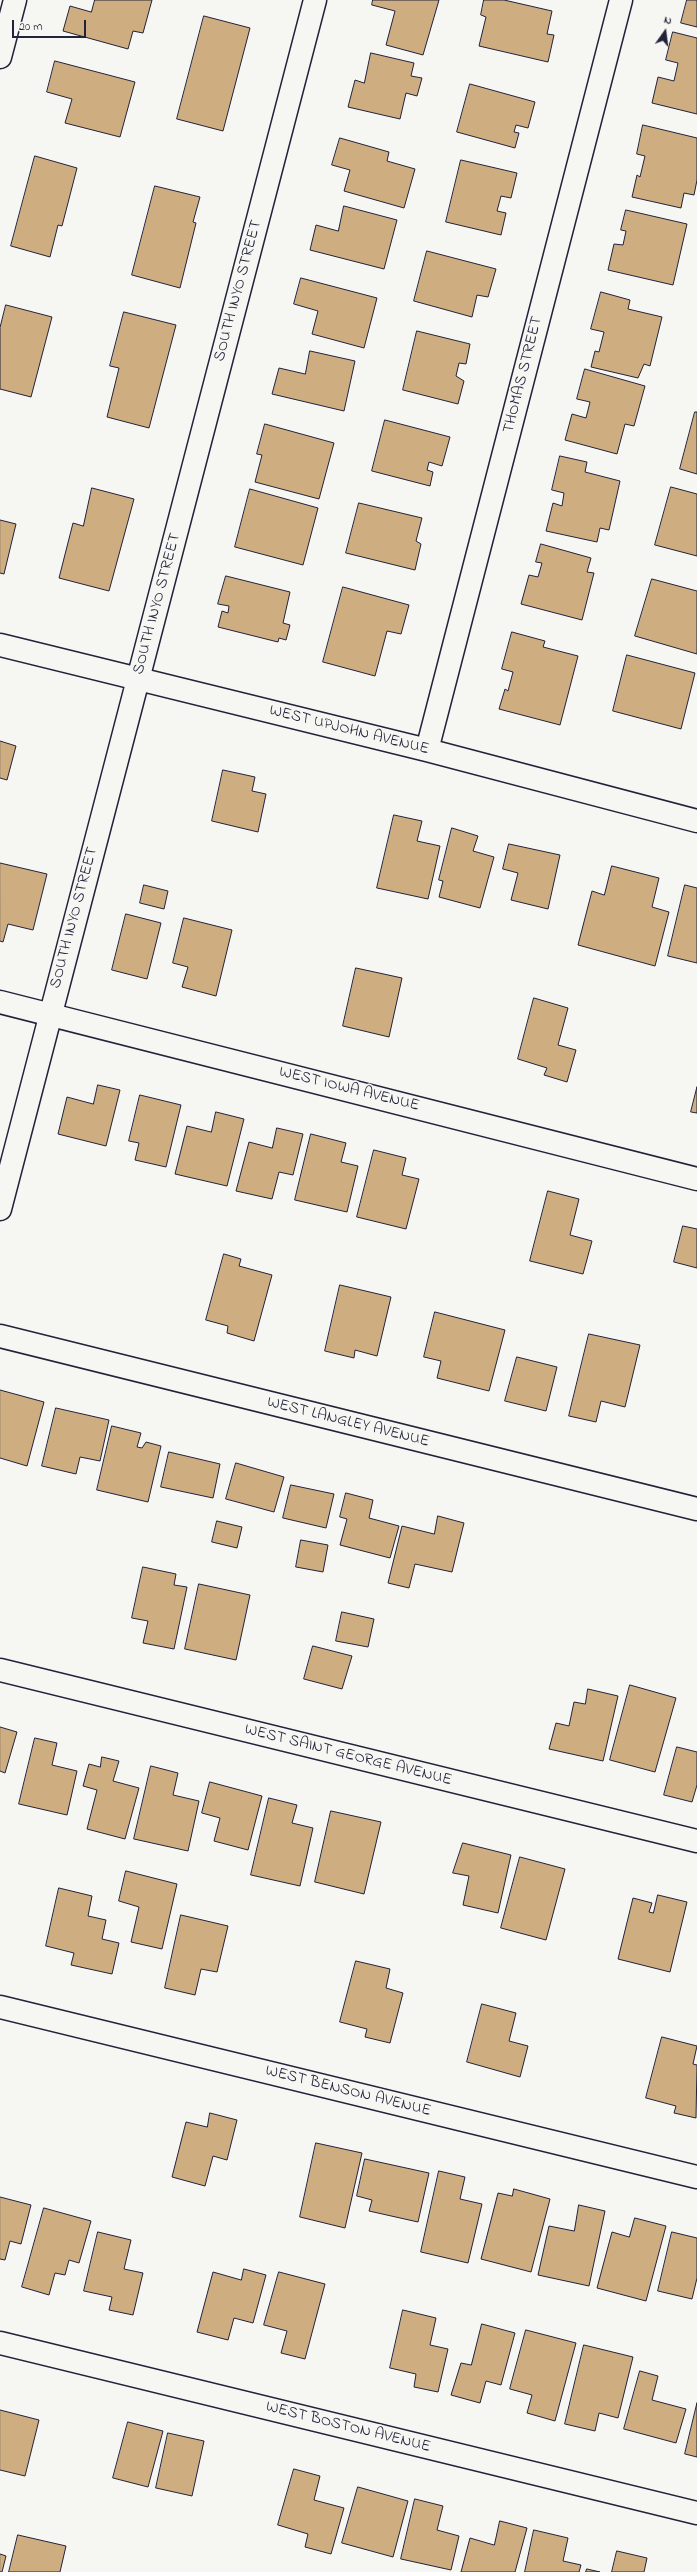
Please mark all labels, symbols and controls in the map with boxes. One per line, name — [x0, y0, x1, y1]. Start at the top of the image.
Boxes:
scale bar — [14, 12, 88, 38]
north arrow — [645, 12, 685, 52]
text: N — [662, 12, 673, 29]
text: 20 m — [19, 18, 42, 36]
street label: SOUTH INYO STREET — [211, 218, 267, 364]
street label: THOMAS STREET — [500, 315, 548, 435]
street label: SOUTH INYO STREET — [130, 531, 186, 677]
street label: WEST UPJOHN AVENUE — [267, 702, 431, 760]
street label: SOUTH INYO STREET — [47, 845, 103, 991]
street label: WEST IOWA AVENUE — [277, 1063, 421, 1117]
street label: WEST LANGLEY AVENUE — [265, 1394, 431, 1452]
street label: WEST SAINT GEORGE AVENUE — [242, 1721, 454, 1791]
street label: WEST BENSON AVENUE — [263, 2062, 433, 2122]
street label: WEST BOSTON AVENUE — [264, 2398, 432, 2458]

